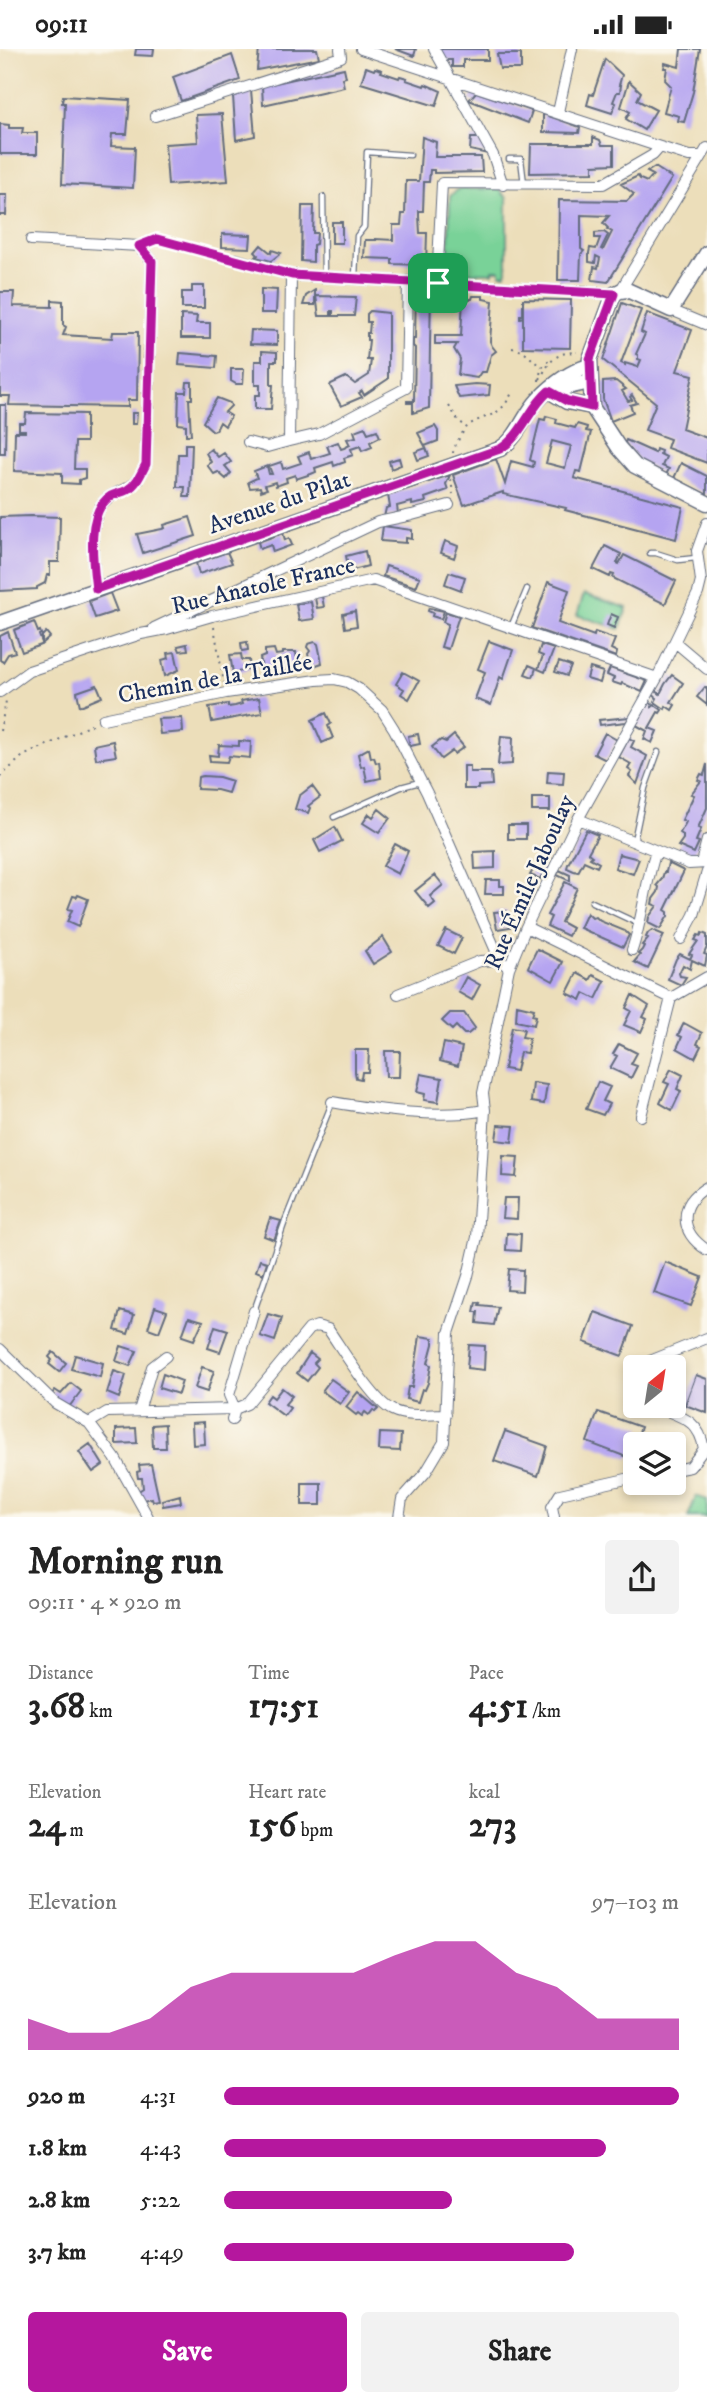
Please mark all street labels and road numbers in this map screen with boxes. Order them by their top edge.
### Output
street label: Avenue du Pilat [204,465,355,541]
street label: Rue Anatole France [168,550,358,622]
street label: Chemin de la Taillée [116,647,315,711]
street label: Rue Émile Jaboulay [478,790,582,975]

